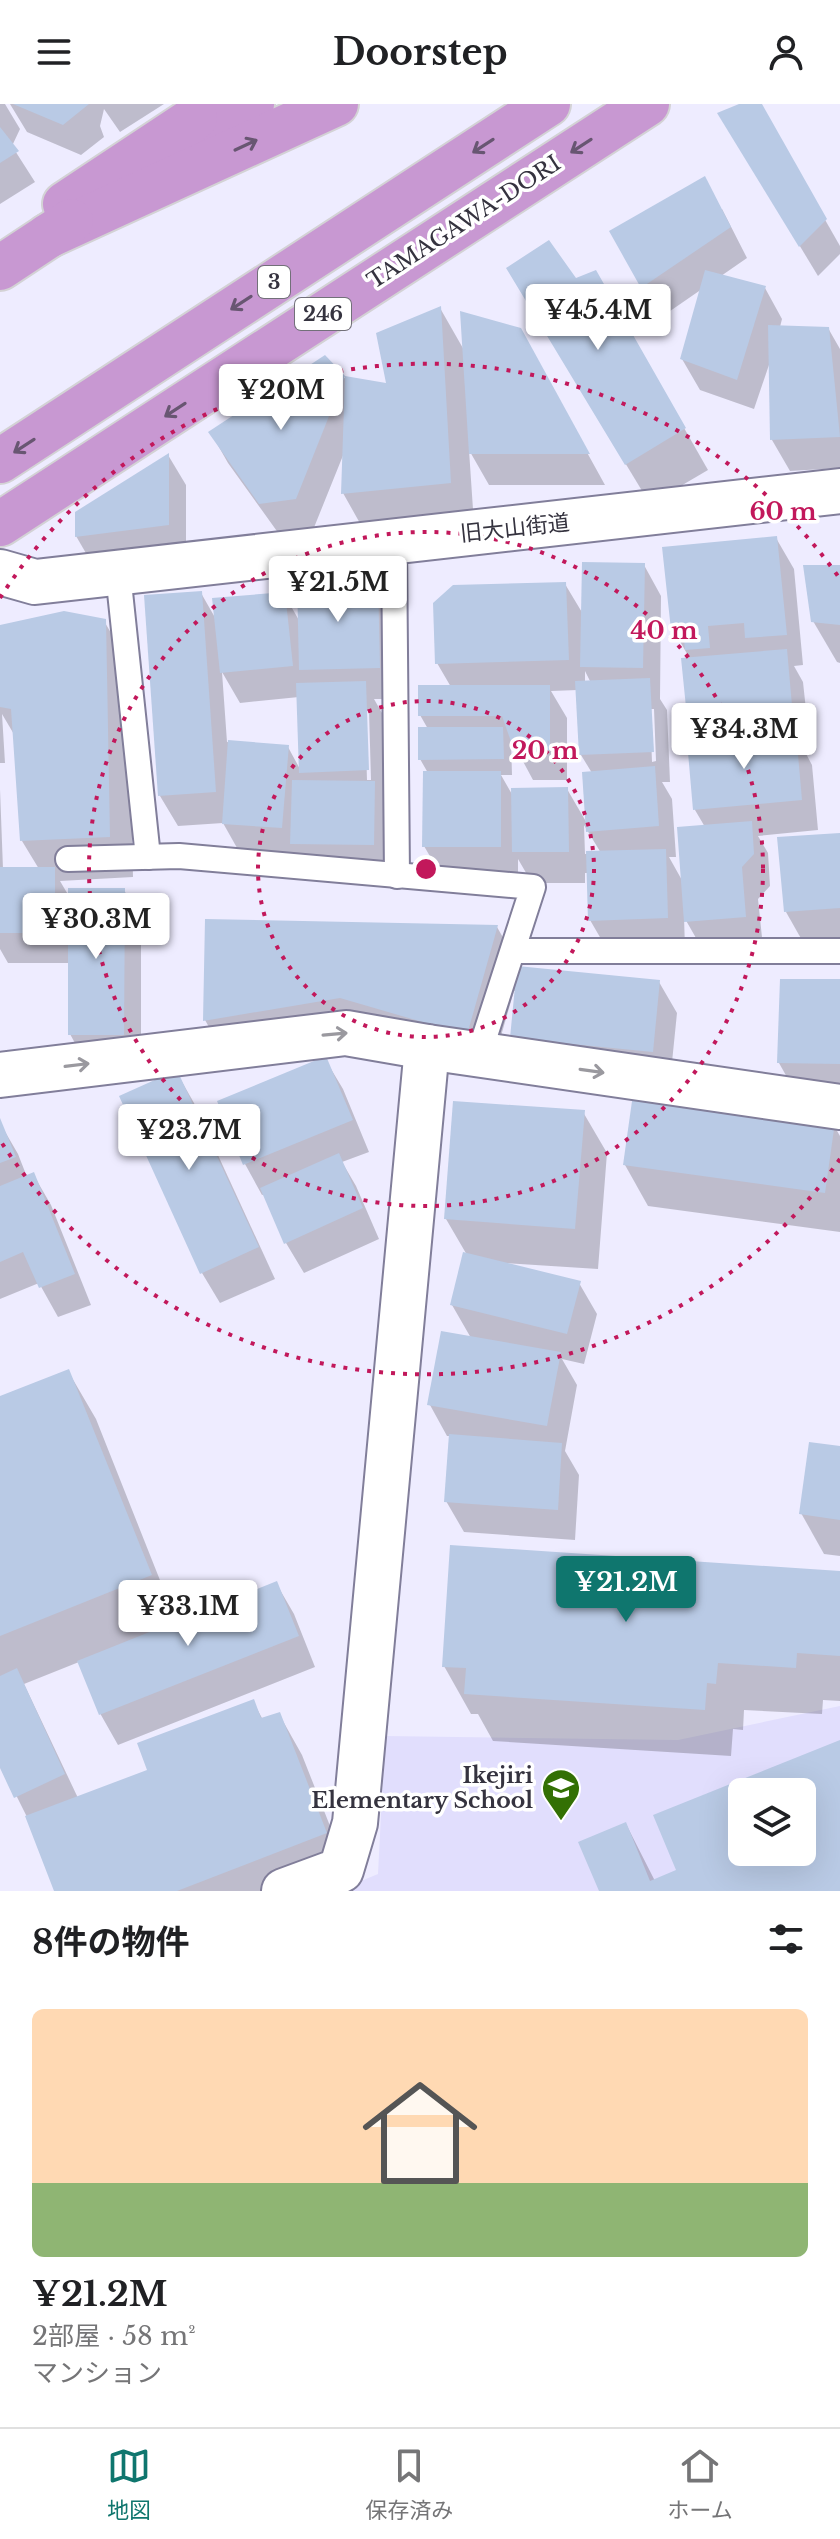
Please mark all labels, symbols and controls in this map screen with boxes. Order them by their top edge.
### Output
icon: menu [32,30,76,74]
text: Doorstep [332,30,508,75]
icon: person [764,30,808,74]
one-way arrow [234,137,258,152]
one-way arrow [571,138,593,155]
one-way arrow [472,139,495,155]
street label: TAMAGAWA-DORI [362,149,566,295]
road number: 3 [258,266,290,298]
pin: ¥45.4M [533,284,663,352]
text: ¥45.4M [544,294,652,326]
one-way arrow [230,295,253,311]
road number: 246 [295,298,351,330]
pin: ¥20M [234,364,328,432]
text: ¥20M [237,374,325,406]
one-way arrow [165,401,187,418]
one-way arrow [13,437,35,454]
text: 60 m [749,497,817,526]
street label: 旧大山街道 [459,509,571,547]
pin: ¥21.5M [273,556,403,624]
text: ¥21.5M [287,566,389,598]
text: 40 m [631,616,698,645]
pin: ¥34.3M [679,703,809,771]
text: ¥34.3M [689,713,799,745]
text: 20 m [512,736,579,765]
centre of rings [412,855,440,883]
pin: ¥30.3M [31,893,161,961]
text: ¥30.3M [41,903,151,935]
one-way arrow [322,1027,348,1042]
one-way arrow [64,1057,89,1072]
one-way arrow [579,1064,605,1079]
pin: ¥23.7M [124,1104,254,1172]
text: ¥23.7M [136,1114,242,1146]
pin: ¥21.2M [561,1556,691,1624]
text: ¥21.2M [574,1566,678,1598]
pin: ¥33.1M [123,1580,253,1648]
text: ¥33.1M [136,1590,240,1622]
place label: Ikejiri Elementary School [311,1762,533,1814]
school or university icon: Ikejiri Elementary School [540,1767,582,1822]
map controls [728,1778,816,1866]
button: layers [728,1778,816,1866]
icon: filters [764,1917,808,1961]
text: 8件の物件 [32,1921,190,1963]
icon: home [348,2061,492,2205]
text: ¥21.2M [32,2273,168,2315]
text: 2部屋 · 58 m² [32,2320,196,2352]
text: マンション [32,2357,162,2389]
tab: 地図 [107,2444,151,2524]
tab: 保存済み [365,2444,453,2524]
tab: ホーム [668,2444,733,2524]

